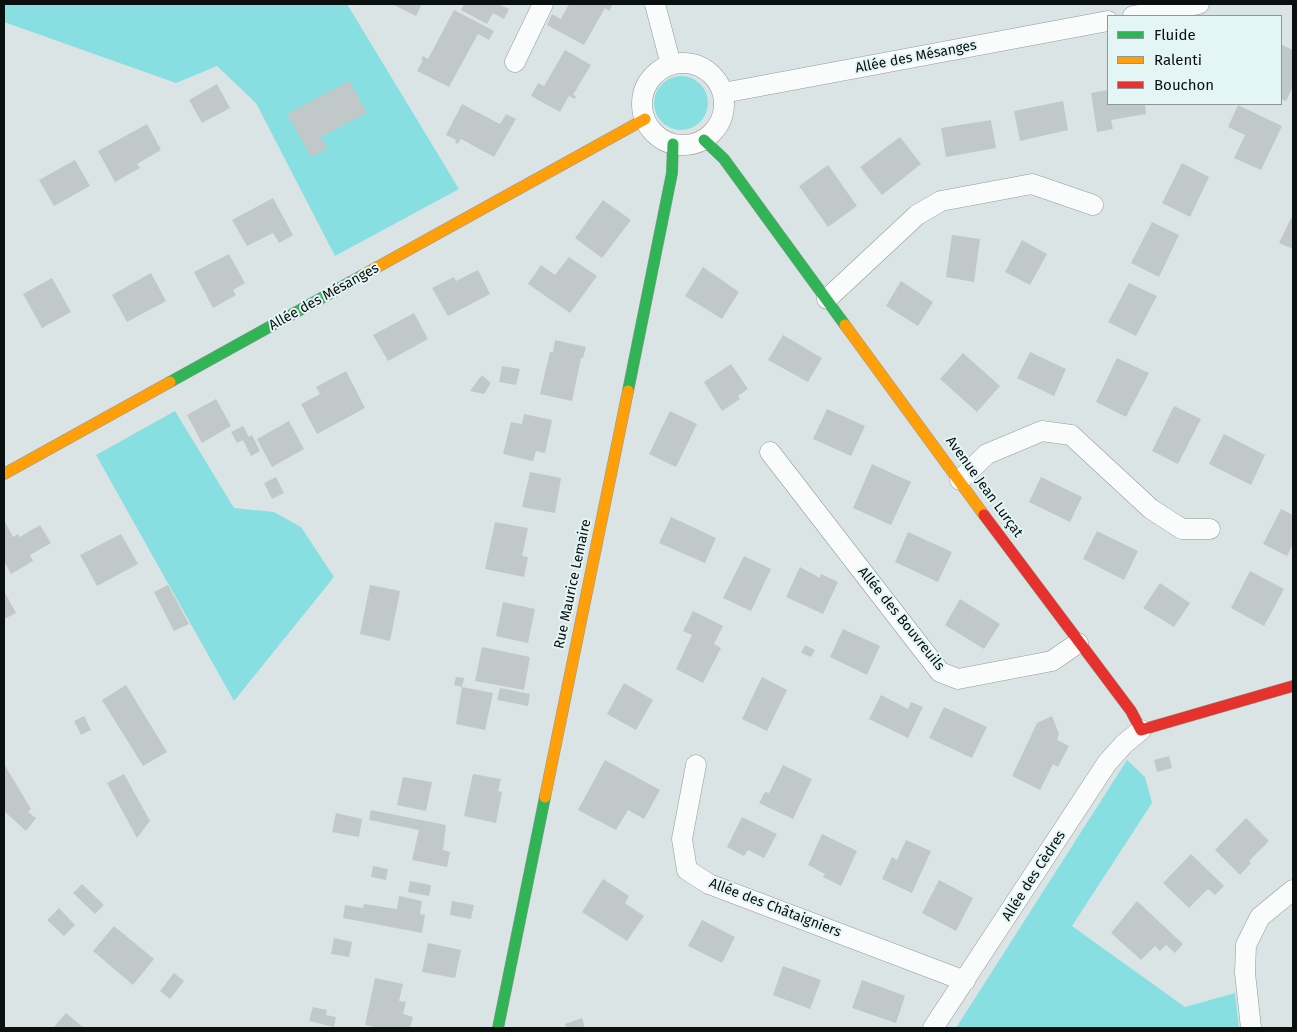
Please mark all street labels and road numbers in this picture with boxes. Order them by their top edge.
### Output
street label: Allée des Mésanges [854,37,978,77]
street label: Allée des Mésanges [266,260,382,334]
street label: Avenue Jean Lurçat [942,433,1026,541]
street label: Rue Maurice Lemaire [551,518,595,650]
street label: Allée des Bouvreuils [854,564,948,674]
street label: Allée des Cèdres [999,828,1069,924]
street label: Allée des Châtaigniers [707,875,843,941]

